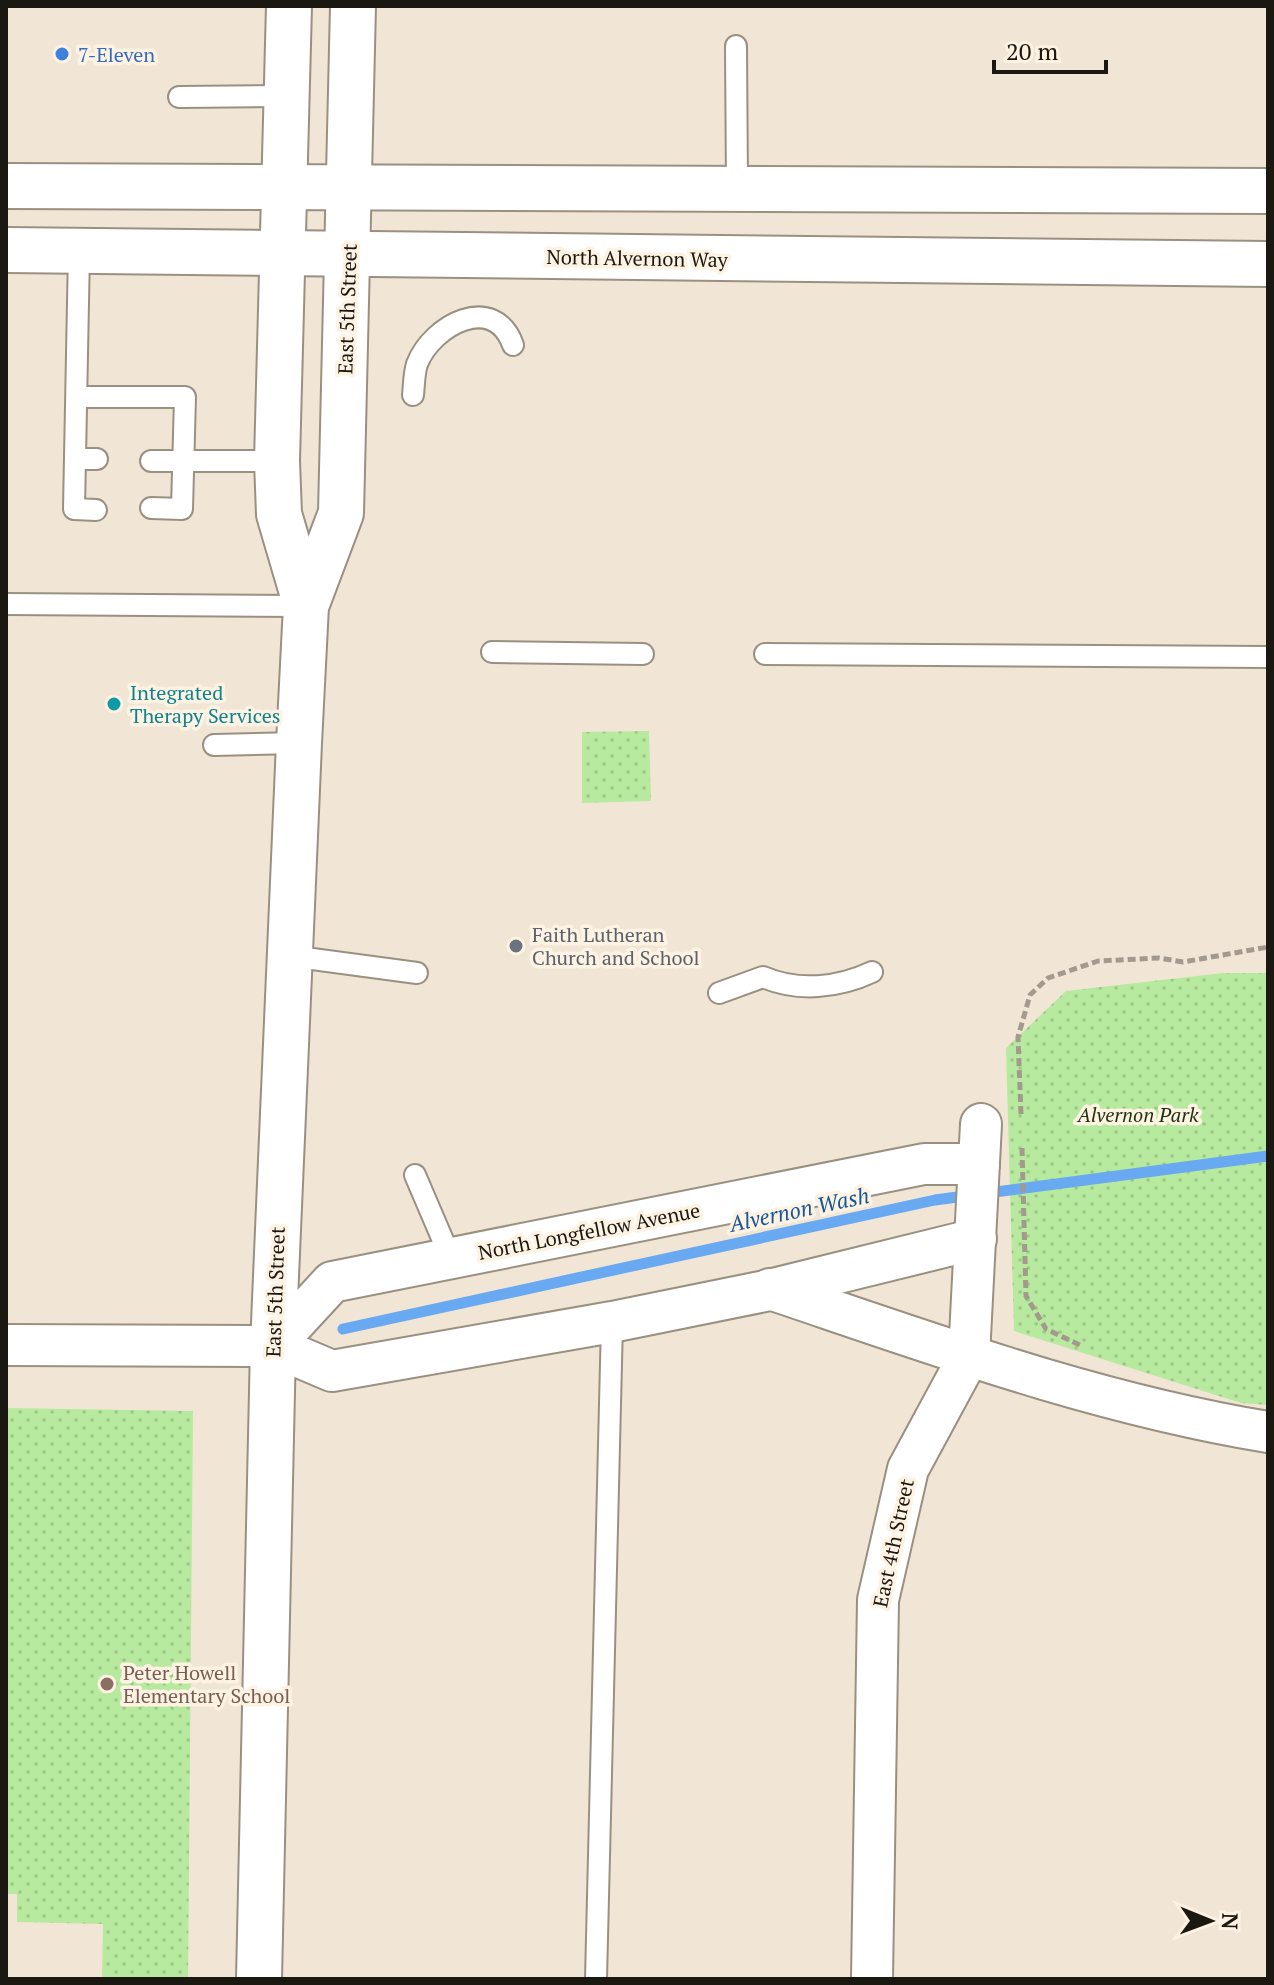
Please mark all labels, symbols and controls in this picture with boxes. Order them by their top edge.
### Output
scale bar [994,24,1106,74]
text: 20 m [1006,35,1058,67]
place label: 7-Eleven [78,41,155,68]
marker: 7-Eleven [53,45,71,63]
street label: East 5th Street [331,243,363,375]
street label: North Alvernon Way [546,243,729,273]
place label: Integrated Therapy Services [130,679,281,729]
marker: Integrated Therapy Services [105,695,123,713]
place label: Faith Lutheran Church and School [532,921,700,971]
marker: Faith Lutheran Church and School [507,937,525,955]
park label: Alvernon Park [1076,1101,1199,1128]
water label: Alvernon Wash [724,1180,872,1238]
street label: North Longfellow Avenue [476,1196,702,1266]
street label: East 5th Street [259,1226,291,1358]
street label: East 4th Street [866,1476,920,1610]
place label: Peter Howell Elementary School [123,1659,290,1709]
marker: Peter Howell Elementary School [98,1675,116,1693]
north arrow [1170,1881,1250,1961]
text: N [1216,1913,1245,1930]

